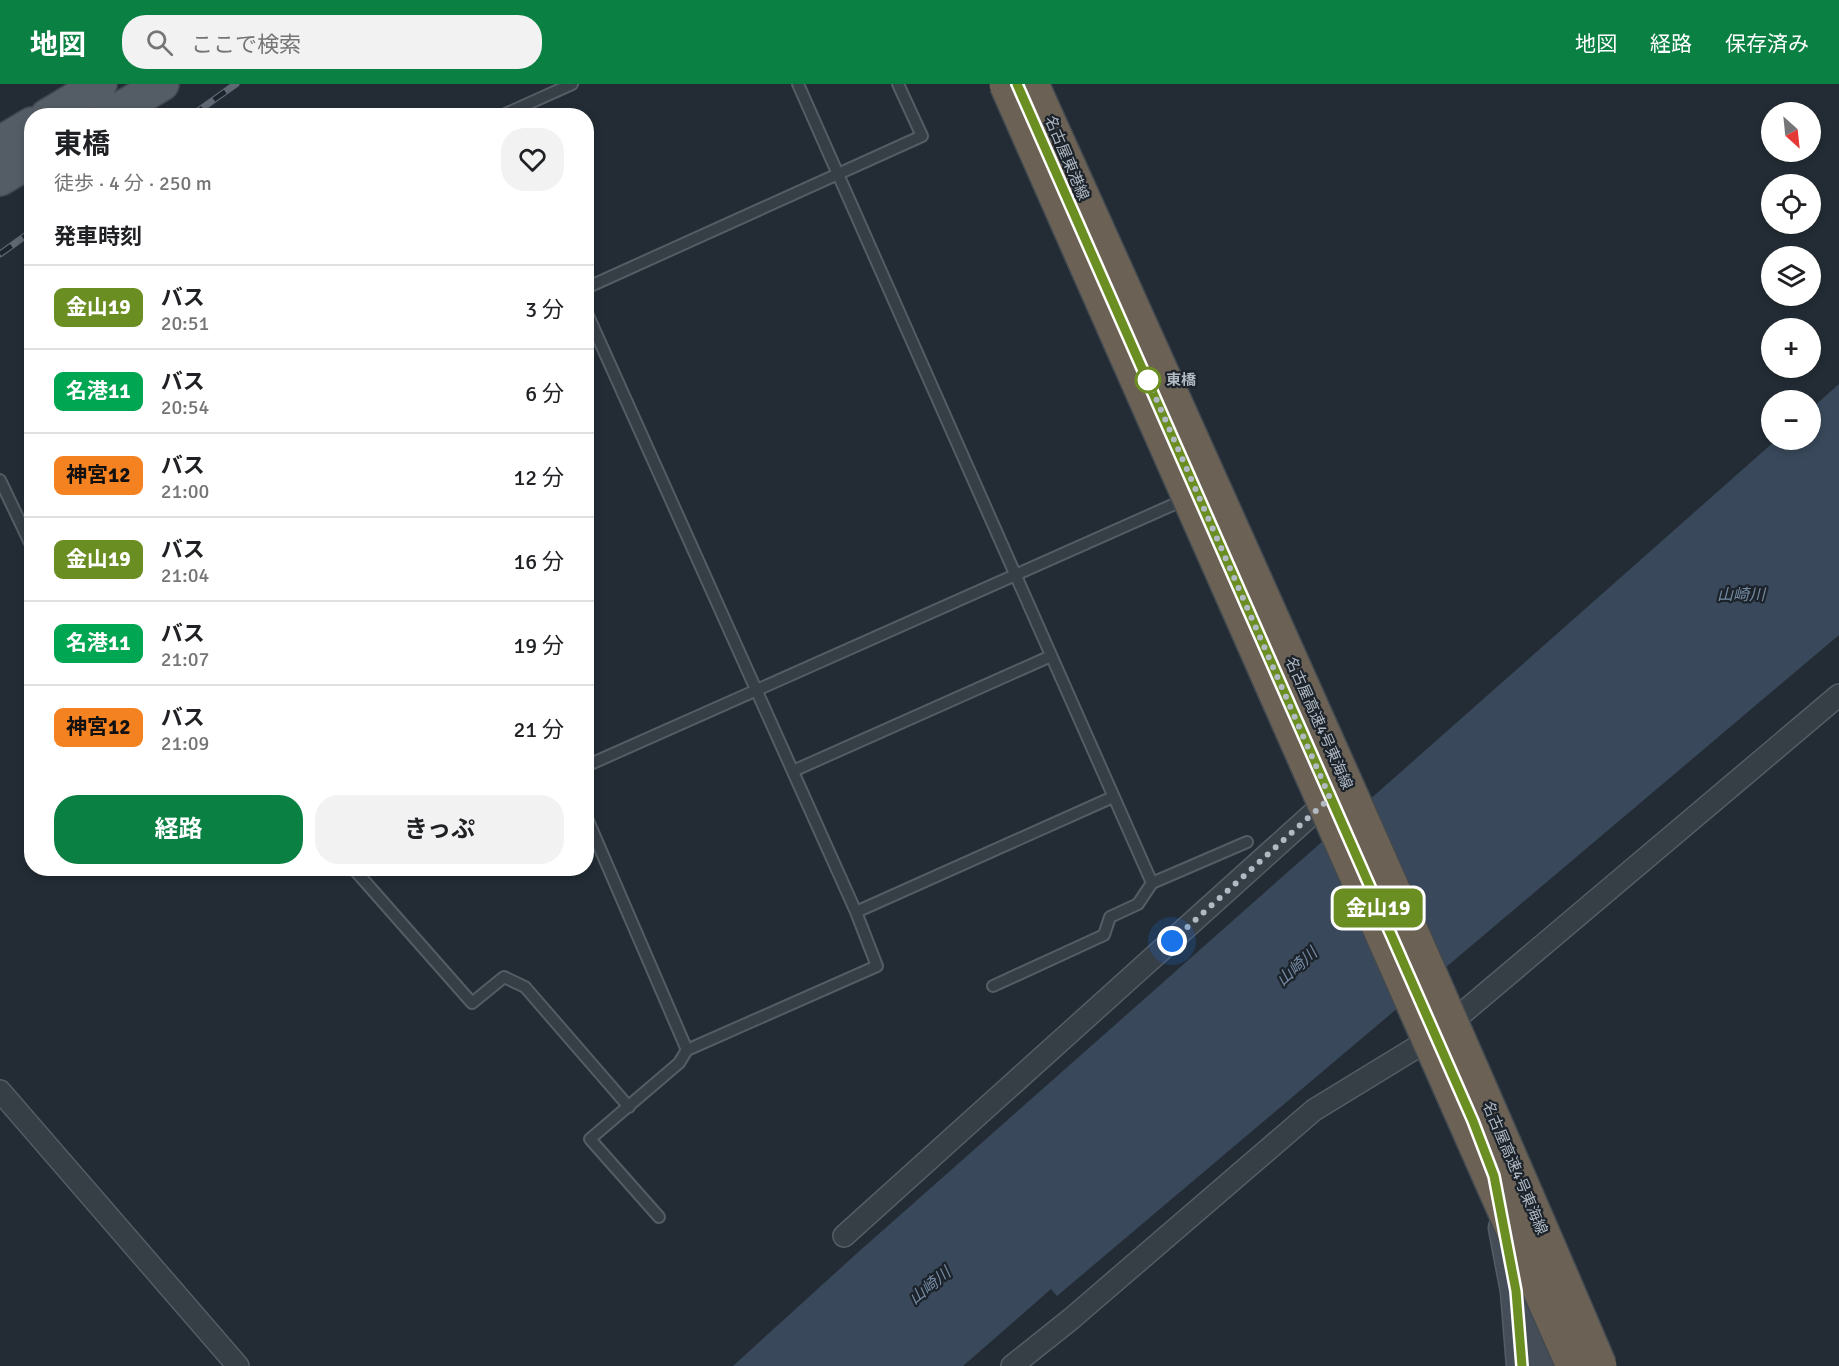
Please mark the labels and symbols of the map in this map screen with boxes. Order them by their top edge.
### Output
north arrow [1761,102,1821,162]
street label: 名古屋東港線 [1041,113,1093,203]
marker: 東橋 [1135,367,1161,393]
place label: 東橋 [1166,371,1197,389]
water label: 山崎川 [1717,585,1767,605]
street label: 名古屋高速4号東海線 [1282,654,1356,792]
line badge: 金山19 [1336,888,1420,928]
your location [1157,926,1187,956]
water label: 山崎川 [1272,942,1323,990]
street label: 名古屋高速4号東海線 [1479,1099,1551,1237]
water label: 山崎川 [905,1262,956,1309]

